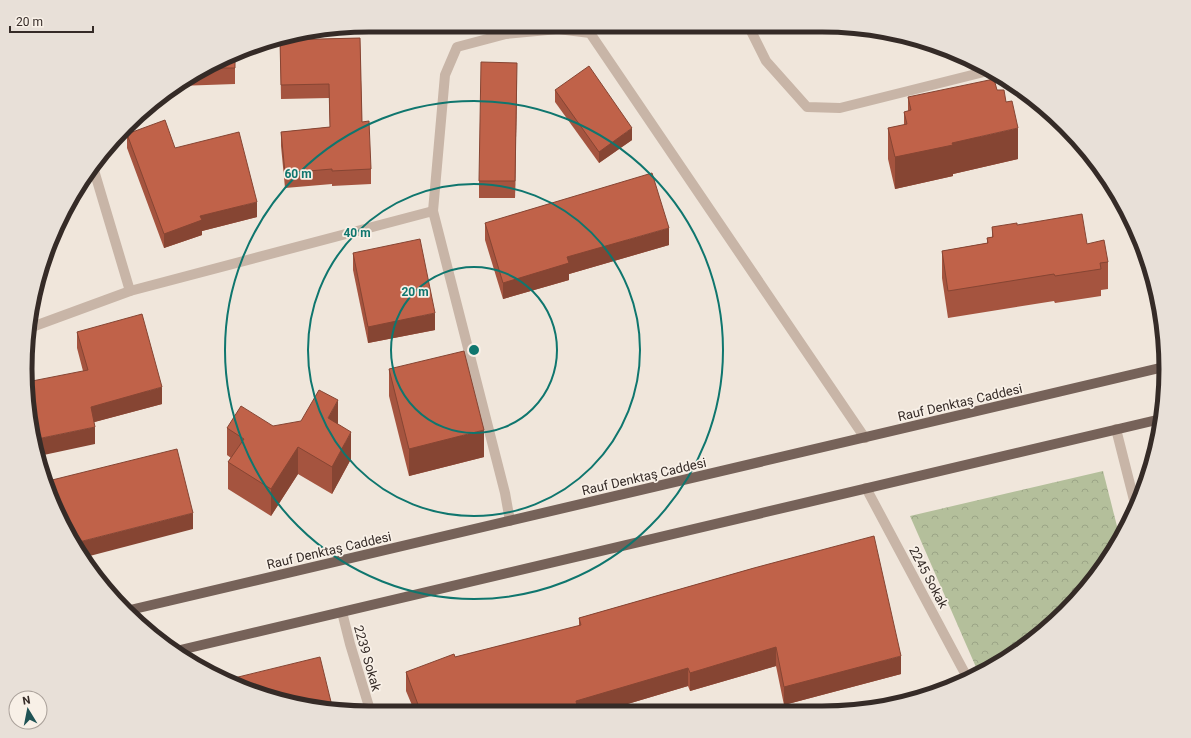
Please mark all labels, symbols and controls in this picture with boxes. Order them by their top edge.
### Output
scale bar [10,8,93,34]
text: 20 m [16,15,43,29]
text: 60 m [284,167,312,181]
text: 40 m [343,226,371,240]
text: 20 m [401,285,429,299]
centre of rings [467,343,481,357]
street label: Rauf Denktaş Caddesi [896,381,1024,424]
street label: Rauf Denktaş Caddesi [580,455,708,498]
street label: Rauf Denktaş Caddesi [265,529,393,572]
street label: 2245 Sokak [906,544,951,611]
street label: 2239 Sokak [351,623,384,693]
north arrow [8,690,48,730]
text: N [21,694,32,708]

